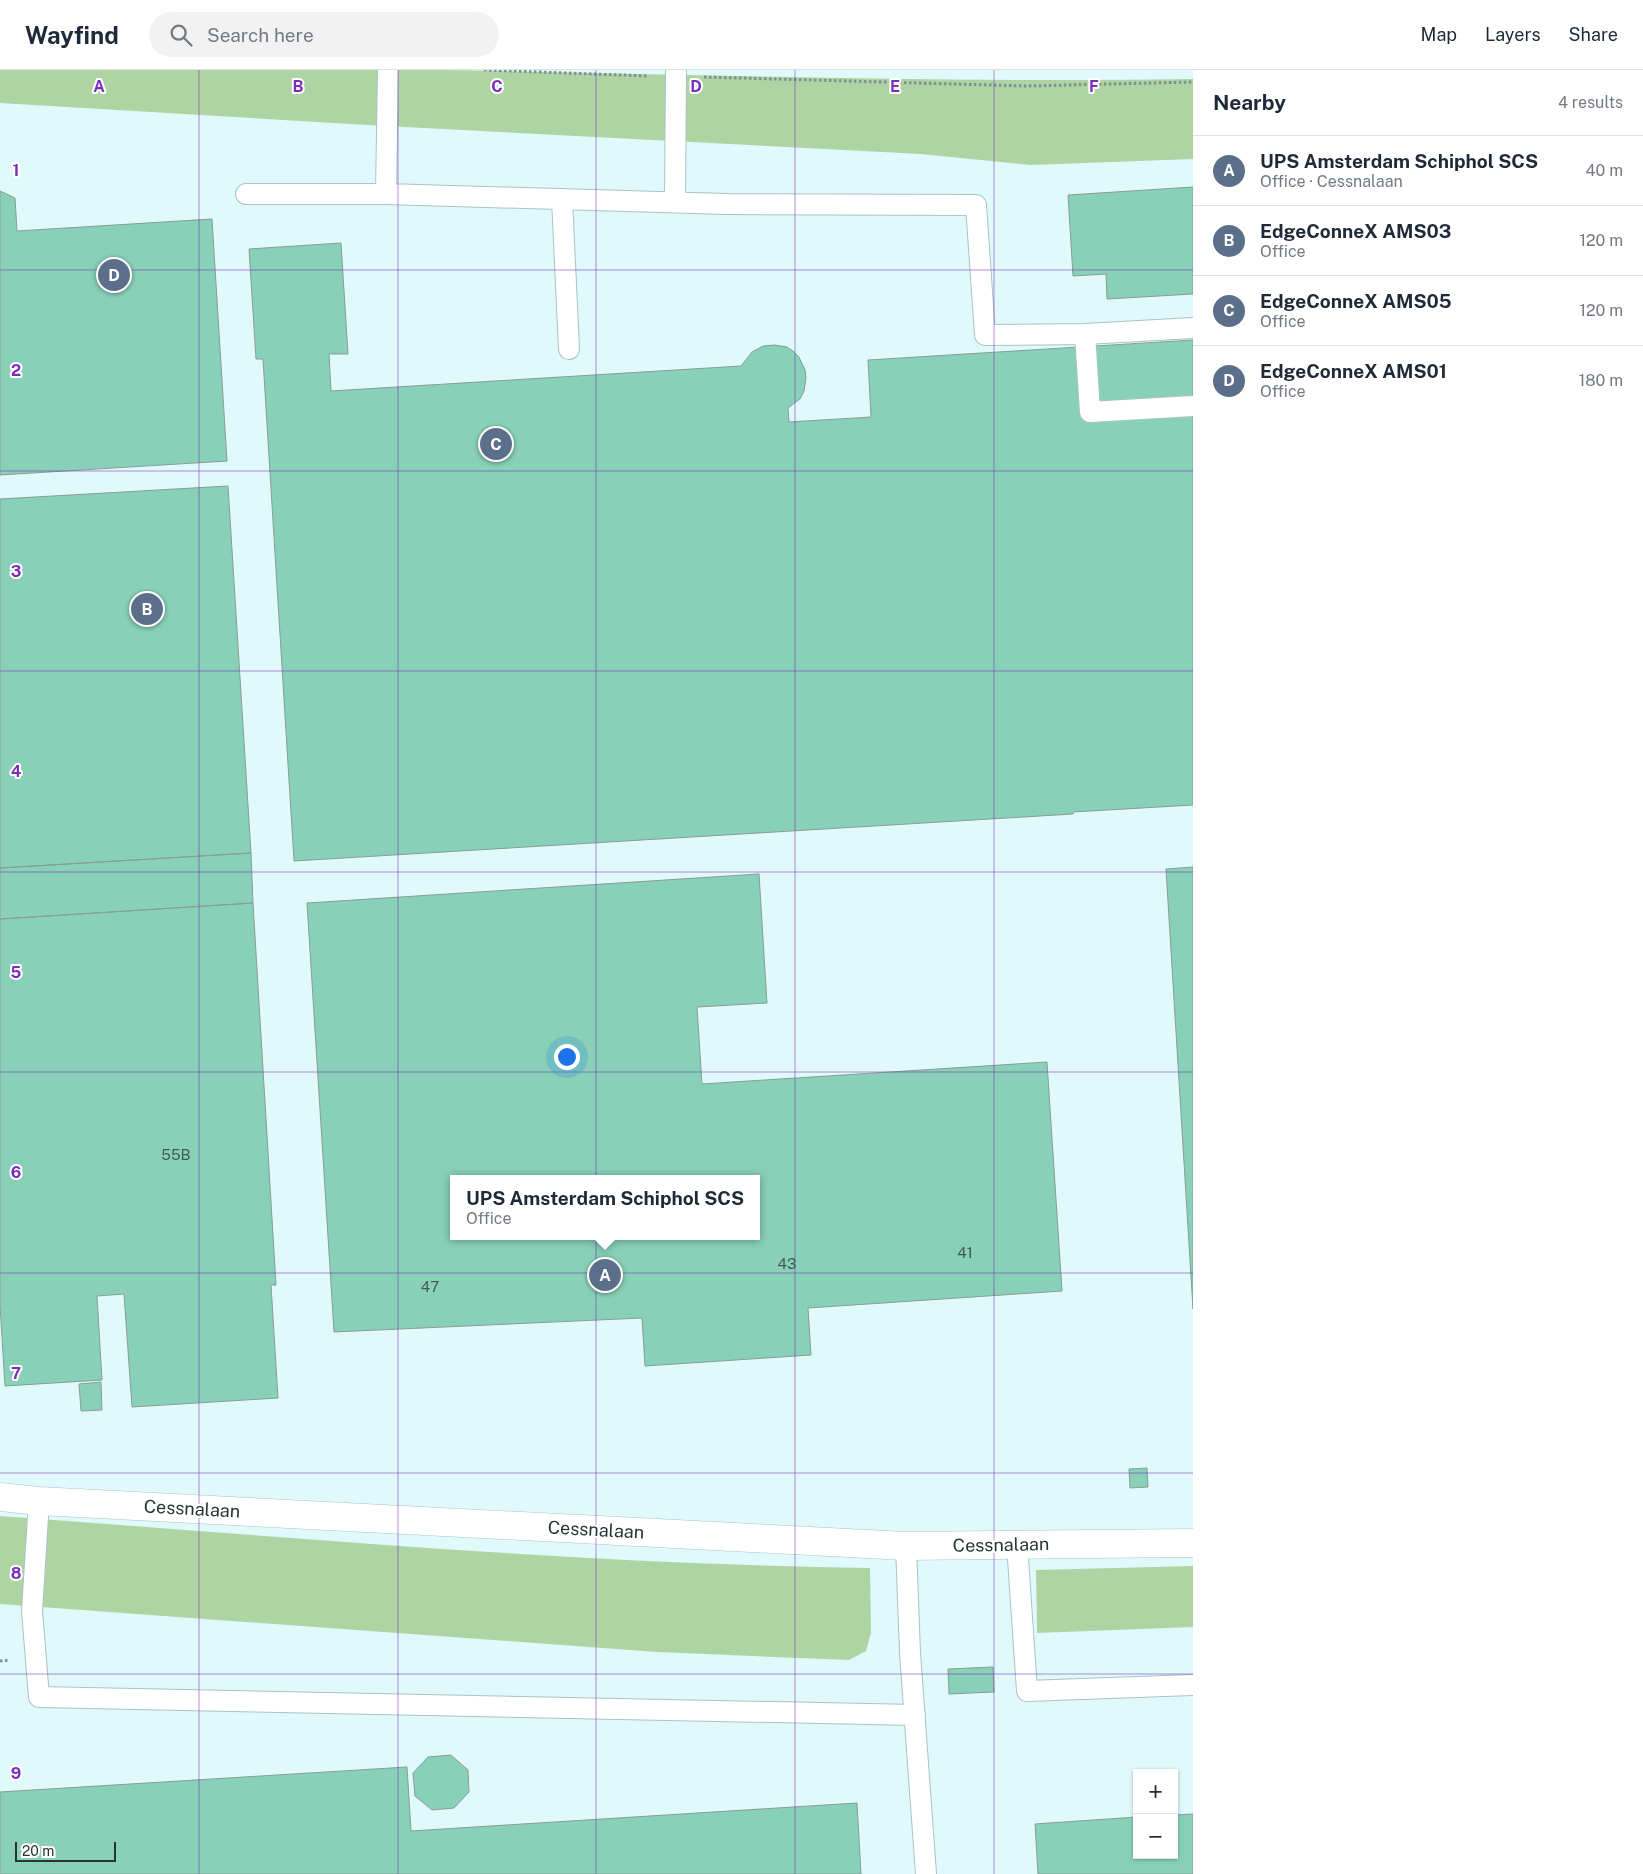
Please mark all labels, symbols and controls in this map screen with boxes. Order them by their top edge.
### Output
search box [149,12,499,57]
text: Wayfind [25,21,119,49]
icon: search [167,21,195,49]
text: Search here [207,24,314,46]
text: Map [1421,24,1457,45]
text: Layers [1485,24,1541,45]
text: Share [1569,24,1618,45]
text: A [93,77,105,96]
text: B [293,77,304,96]
text: C [491,77,503,96]
text: D [690,77,702,96]
text: E [890,77,900,96]
text: F [1089,77,1099,96]
text: Nearby [1213,90,1286,115]
text: 4 results [1558,93,1623,112]
text: UPS Amsterdam Schiphol SCS [1260,150,1538,172]
text: 1 [13,161,19,180]
text: A [1223,161,1235,180]
text: 40 m [1585,161,1623,180]
text: Office · Cessnalaan [1260,172,1403,191]
text: EdgeConneX AMS03 [1260,220,1451,242]
text: B [1224,231,1234,250]
text: 120 m [1579,231,1623,250]
text: Office [1260,242,1306,261]
pin: D [98,256,130,294]
text: EdgeConneX AMS05 [1260,290,1452,312]
text: C [1223,301,1235,320]
text: 120 m [1579,301,1623,320]
text: Office [1260,312,1306,331]
text: EdgeConneX AMS01 [1260,360,1447,382]
text: 2 [11,361,21,380]
text: D [1223,371,1235,390]
text: 180 m [1579,371,1623,390]
text: Office [1260,382,1306,401]
pin: C [480,425,512,463]
text: 3 [11,562,21,581]
pin: B [131,590,163,628]
text: 4 [11,762,22,781]
text: 5 [11,963,22,982]
your location [554,1044,580,1070]
house number: 55B [161,1146,191,1163]
text: 6 [11,1163,21,1182]
popup [450,1175,760,1240]
text: UPS Amsterdam Schiphol SCS [466,1187,744,1209]
text: Office [466,1209,512,1228]
house number: 41 [957,1244,973,1261]
house number: 43 [778,1255,796,1272]
pin: A [589,1256,621,1294]
house number: 47 [421,1278,439,1295]
text: 7 [11,1364,21,1383]
street label: Cessnalaan [143,1495,241,1522]
street label: Cessnalaan [547,1516,645,1543]
street label: Cessnalaan [953,1533,1049,1556]
text: 8 [11,1564,22,1583]
text: 9 [11,1764,21,1783]
map controls [1133,1769,1178,1859]
button: + [1133,1769,1178,1814]
button: − [1133,1814,1178,1859]
scale bar [15,1839,116,1862]
text: 20 m [22,1843,54,1859]

